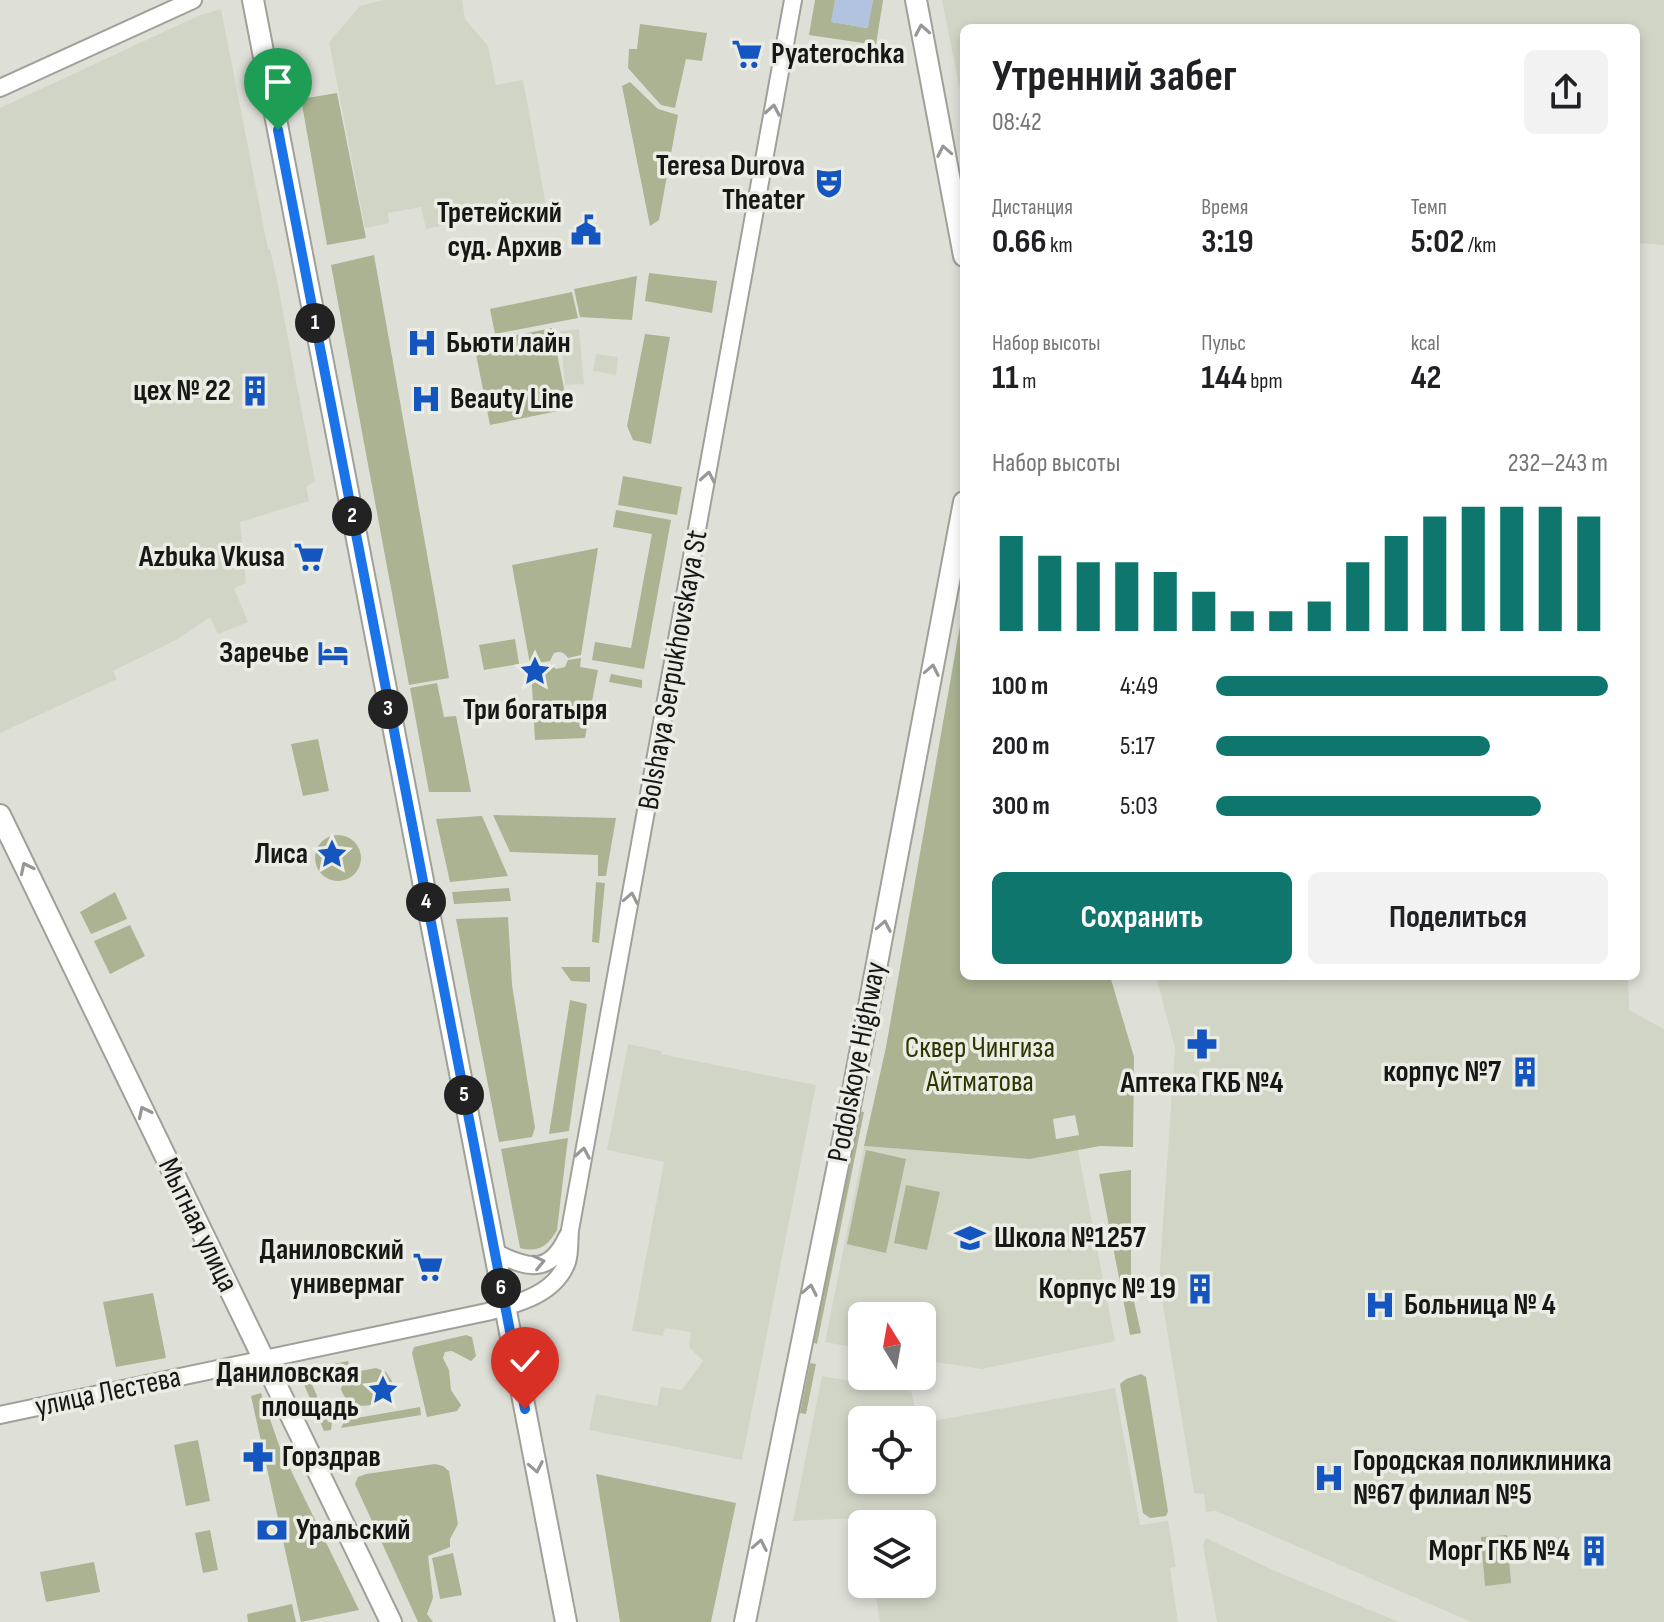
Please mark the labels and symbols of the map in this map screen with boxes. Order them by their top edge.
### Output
one-way arrow [914,23,931,36]
place label: Pyaterochka [771,36,905,72]
supermarket icon: Pyaterochka [730,37,764,71]
pin [244,48,312,130]
one-way arrow [764,104,781,117]
one-way arrow [937,145,954,158]
place label: Teresa Durova Theater [656,148,805,218]
theatre icon: Teresa Durova Theater [812,166,846,200]
place label: Третейский суд. Архив [437,195,562,265]
public building icon: Третейский суд. Архив [569,213,603,247]
pin: 1 [295,303,335,343]
place label: Бьюти лайн [446,325,571,361]
hospital icon: Бьюти лайн [405,326,439,360]
place label: цех № 22 [133,373,231,409]
building icon: цех № 22 [238,374,272,408]
place label: Beauty Line [450,381,574,417]
hospital icon: Beauty Line [409,382,443,416]
one-way arrow [699,470,716,483]
pin: 2 [332,496,372,536]
street label: Bolshaya Serpukhovskaya St [631,527,715,813]
place label: Azbuka Vkusa [138,539,285,575]
supermarket icon: Azbuka Vkusa [292,540,326,574]
place label: Заречье [219,635,309,671]
hotel icon: Заречье [316,636,350,670]
place icon: Три богатыря [518,654,552,688]
one-way arrow [923,664,940,677]
pin: 3 [368,689,408,729]
place label: Три богатыря [463,692,607,728]
place label: Лиса [255,836,308,872]
place icon: Лиса [315,837,349,871]
one-way arrow [20,862,36,877]
pin: 4 [406,882,446,922]
one-way arrow [621,891,638,904]
one-way arrow [874,919,891,933]
street label: Podolskoye Highway [820,959,894,1165]
pharmacy icon: Аптека ГКБ №4 [1185,1027,1219,1061]
park label: Сквер Чингиза Айтматова [905,1030,1055,1100]
place label: корпус №7 [1383,1054,1502,1090]
building icon: корпус №7 [1508,1055,1542,1089]
place label: Аптека ГКБ №4 [1119,1065,1284,1101]
pin: 5 [444,1075,484,1115]
one-way arrow [138,1106,154,1121]
one-way arrow [574,1146,591,1160]
street label: Мытная улица [150,1152,246,1298]
place label: Школа №1257 [994,1220,1147,1256]
school or university icon: Школа №1257 [953,1221,987,1255]
place label: Даниловский универмаг [260,1232,404,1302]
supermarket icon: Даниловский универмаг [411,1250,445,1284]
one-way arrow [532,1254,545,1271]
pin: 6 [481,1268,521,1308]
place label: Корпус № 19 [1039,1271,1176,1307]
building icon: Корпус № 19 [1183,1272,1217,1306]
one-way arrow [801,1284,818,1297]
place label: Больница № 4 [1404,1287,1556,1323]
hospital icon: Больница № 4 [1363,1288,1397,1322]
north arrow [848,1302,936,1390]
pin [491,1327,559,1409]
place label: Даниловская площадь [216,1355,359,1425]
street label: улица Лестева [32,1359,184,1425]
place icon: Даниловская площадь [366,1373,400,1407]
place label: Горздрав [282,1439,381,1475]
pharmacy icon: Горздрав [241,1440,275,1474]
place label: Городская поликлиника №67 филиал №5 [1353,1443,1611,1513]
one-way arrow [526,1460,543,1473]
hospital icon: Городская поликлиника №67 филиал №5 [1312,1461,1346,1495]
place label: Уральский [296,1512,411,1548]
bank icon: Уральский [255,1513,289,1547]
place label: Морг ГКБ №4 [1429,1533,1570,1569]
building icon: Морг ГКБ №4 [1577,1534,1611,1568]
one-way arrow [751,1539,768,1553]

